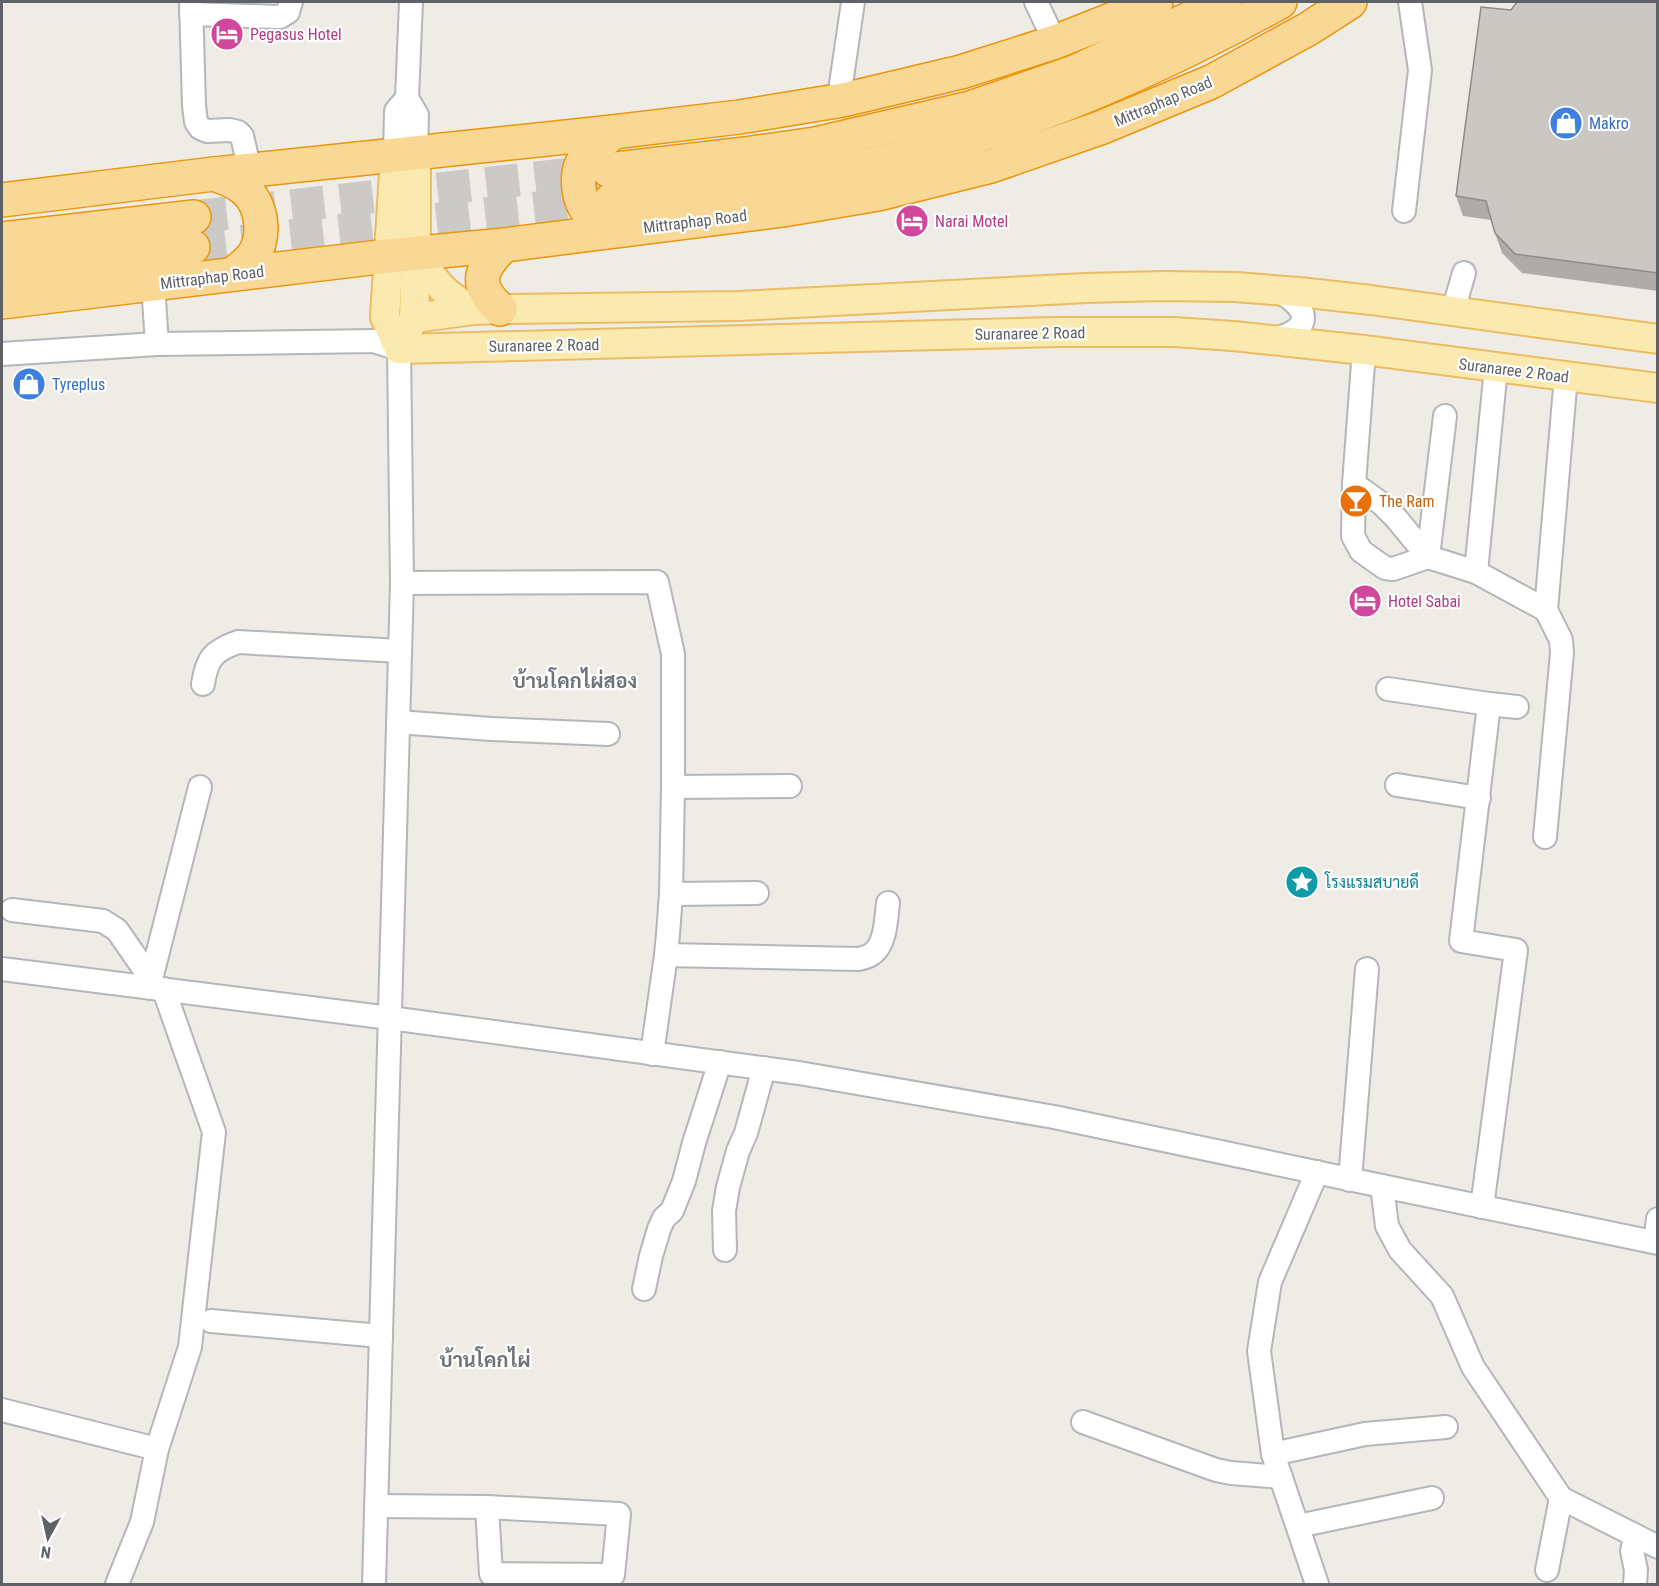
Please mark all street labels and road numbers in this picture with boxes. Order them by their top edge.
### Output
street label: Mittraphap Road [1111,72,1215,131]
street label: Mittraphap Road [642,206,748,237]
street label: Mittraphap Road [159,262,265,293]
street label: Suranaree 2 Road [974,323,1086,344]
street label: Suranaree 2 Road [488,335,600,356]
street label: Suranaree 2 Road [1458,354,1570,387]

